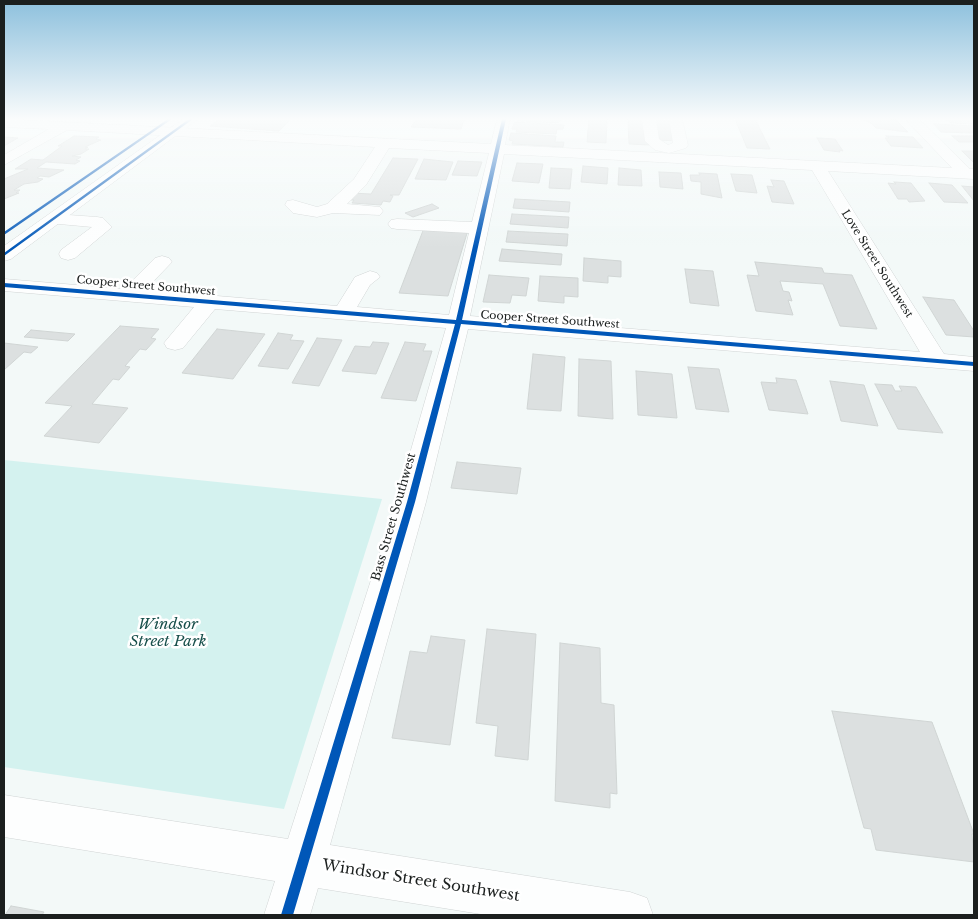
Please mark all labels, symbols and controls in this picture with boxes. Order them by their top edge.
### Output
street label: Love Street Southwest [838,208,916,320]
street label: Cooper Street Southwest [76,273,216,299]
street label: Cooper Street Southwest [480,309,620,331]
street label: Bass Street Southwest [369,451,419,583]
park label: Windsor Street Park [130,616,206,651]
street label: Windsor Street Southwest [321,857,521,905]

